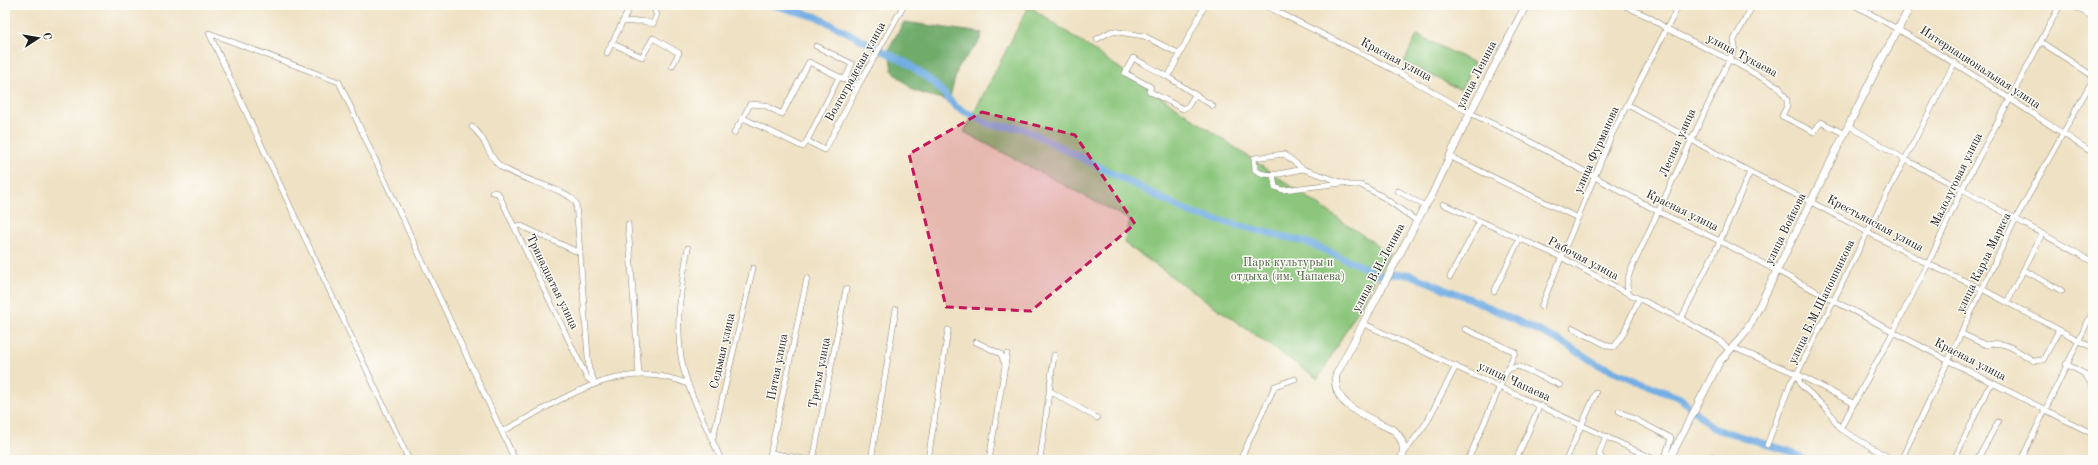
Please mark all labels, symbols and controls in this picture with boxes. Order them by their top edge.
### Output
north arrow [18,18,58,58]
street label: Волгоградская улица [824,20,888,124]
street label: Интернациональная улица [1918,25,2042,111]
text: С [40,32,52,41]
street label: улица Тукаева [1705,32,1779,80]
street label: Красная улица [1358,36,1434,84]
street label: улица Ленина [1455,39,1499,111]
street label: улица Фурманова [1572,105,1622,195]
street label: Лесная улица [1658,107,1698,179]
street label: Малолуговая улица [1929,131,1985,229]
street label: Красная улица [1644,188,1720,234]
street label: улица Войкова [1763,191,1809,267]
street label: Крестьянская улица [1825,194,1925,255]
street label: улица Карла Маркса [1955,211,2013,315]
street label: улица В.И.Ленина [1351,222,1407,314]
street label: Тринадцатая улица [524,233,580,331]
street label: Рабочая улица [1546,235,1620,283]
street label: улица Б.М.Шапошникова [1787,238,1857,366]
park label: Парк культуры и отдыха (им. Чапаева) [1231,257,1345,283]
street label: Седьмая улица [708,312,738,390]
street label: Пятая улица [766,333,790,401]
street label: Третья улица [807,337,833,409]
street label: Красная улица [1932,337,2008,383]
street label: улица Чапаева [1476,360,1552,404]

